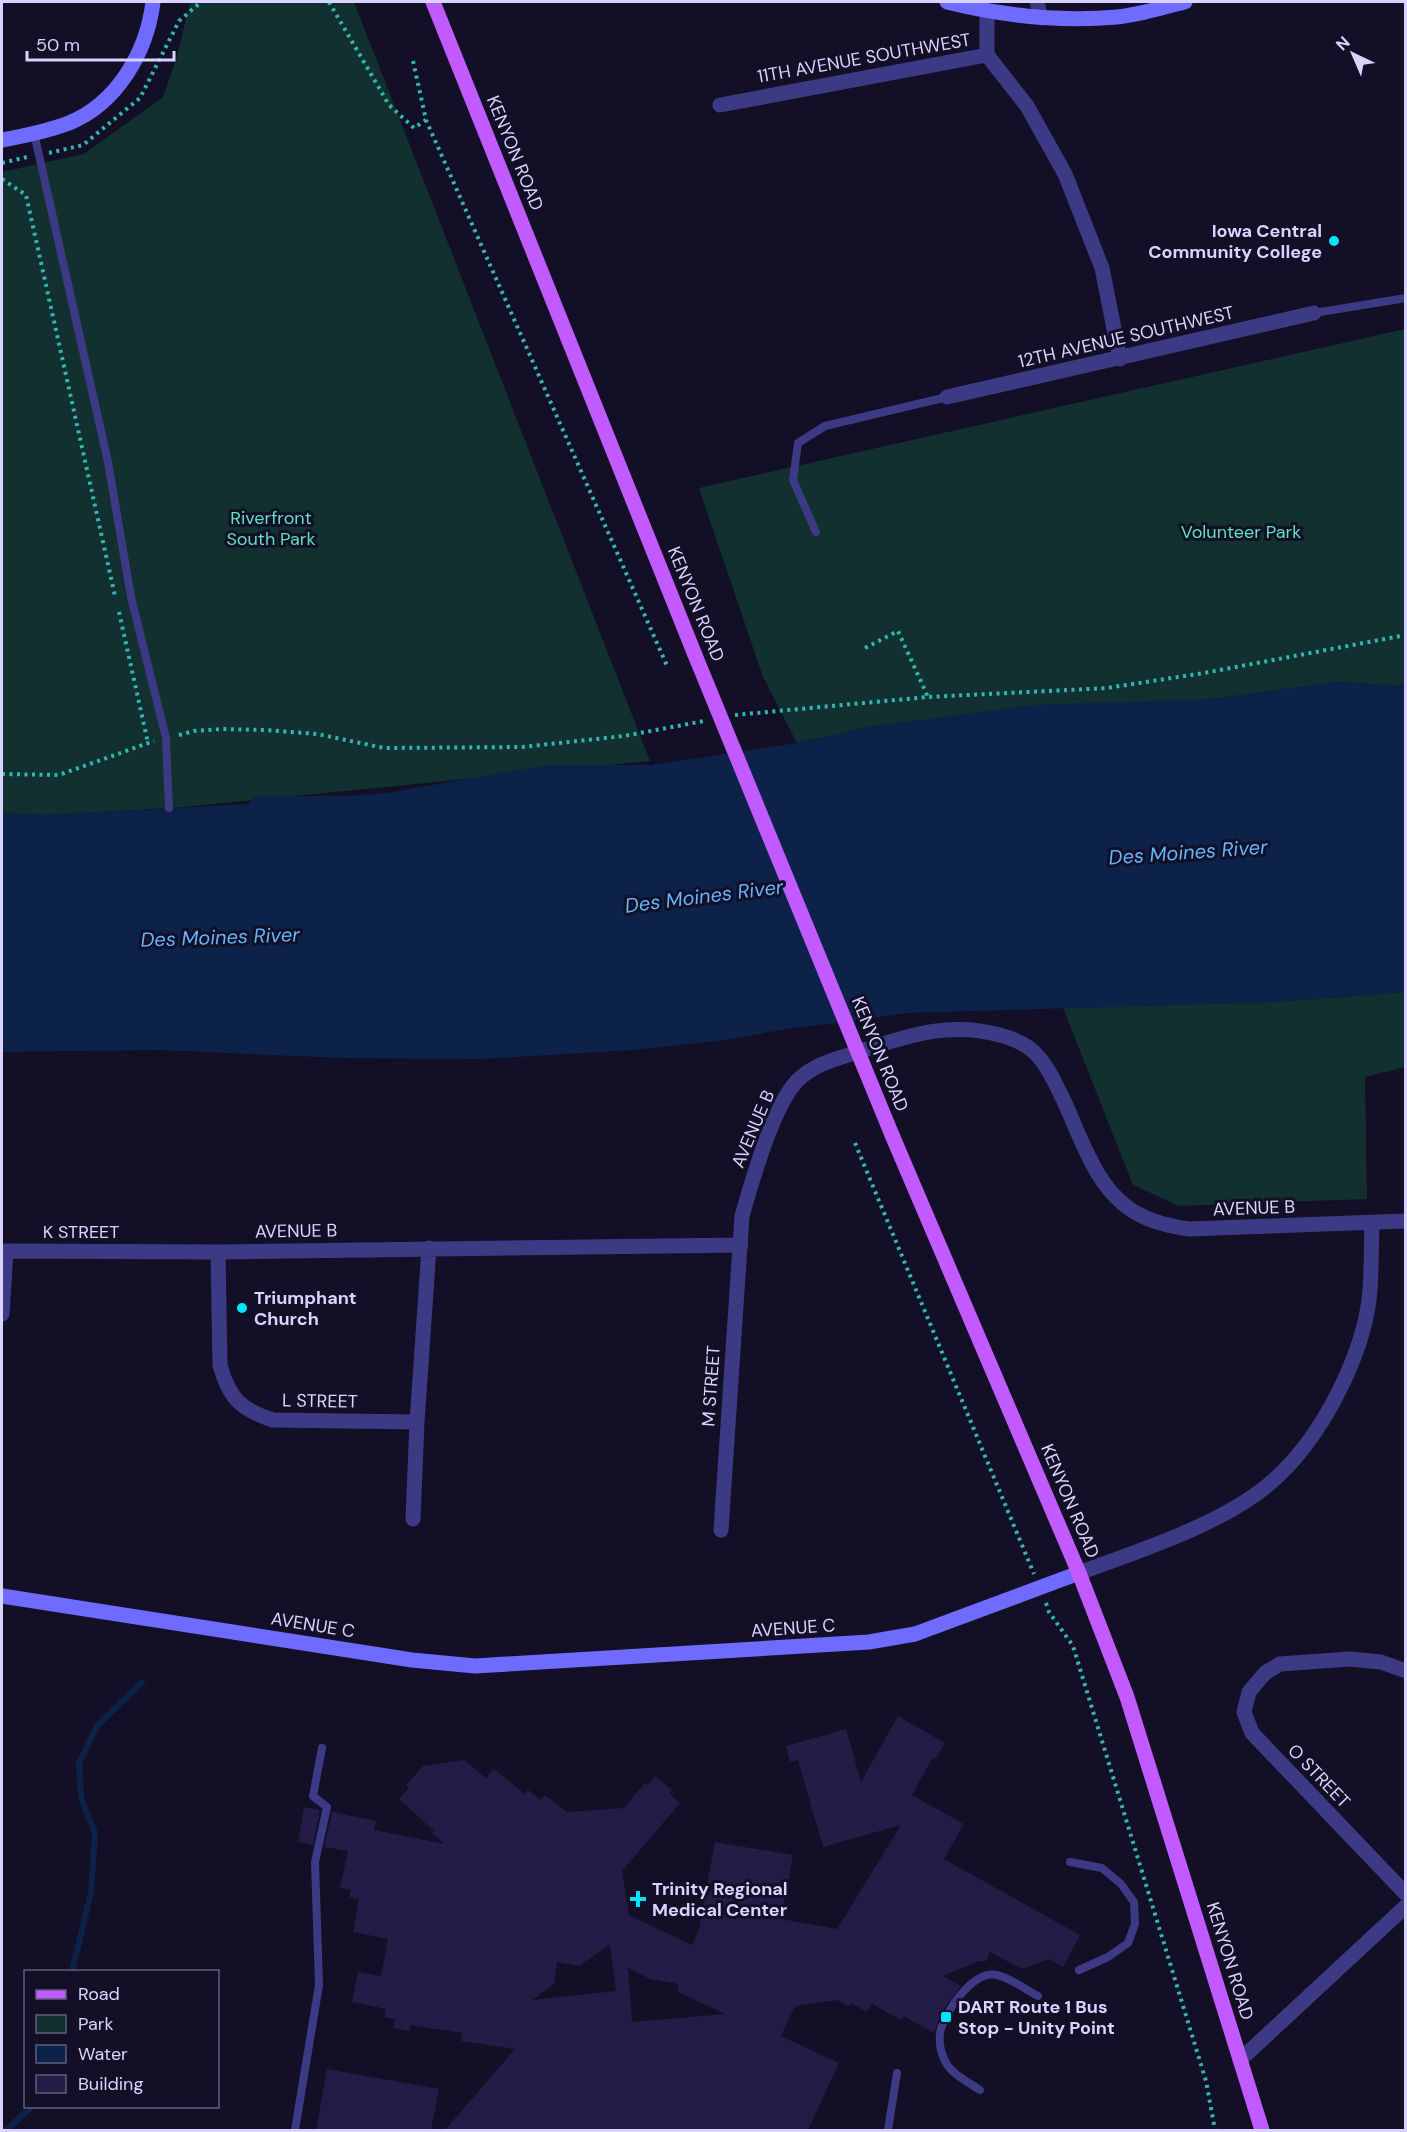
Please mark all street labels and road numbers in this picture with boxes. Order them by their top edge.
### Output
street label: 11TH AVENUE SOUTHWEST [755,27,973,89]
street label: KENYON ROAD [481,92,549,214]
street label: 12TH AVENUE SOUTHWEST [1016,300,1236,374]
street label: KENYON ROAD [662,543,730,665]
street label: KENYON ROAD [846,993,914,1115]
street label: AVENUE B [726,1086,780,1172]
street label: AVENUE B [1212,1195,1296,1221]
street label: AVENUE B [255,1218,338,1244]
street label: K STREET [43,1220,119,1244]
street label: M STREET [696,1345,726,1427]
street label: L STREET [282,1388,358,1414]
street label: KENYON ROAD [1035,1440,1105,1562]
street label: AVENUE C [269,1607,357,1643]
street label: AVENUE C [750,1613,836,1643]
street label: O STREET [1283,1739,1355,1813]
street label: KENYON ROAD [1201,1899,1259,2023]

